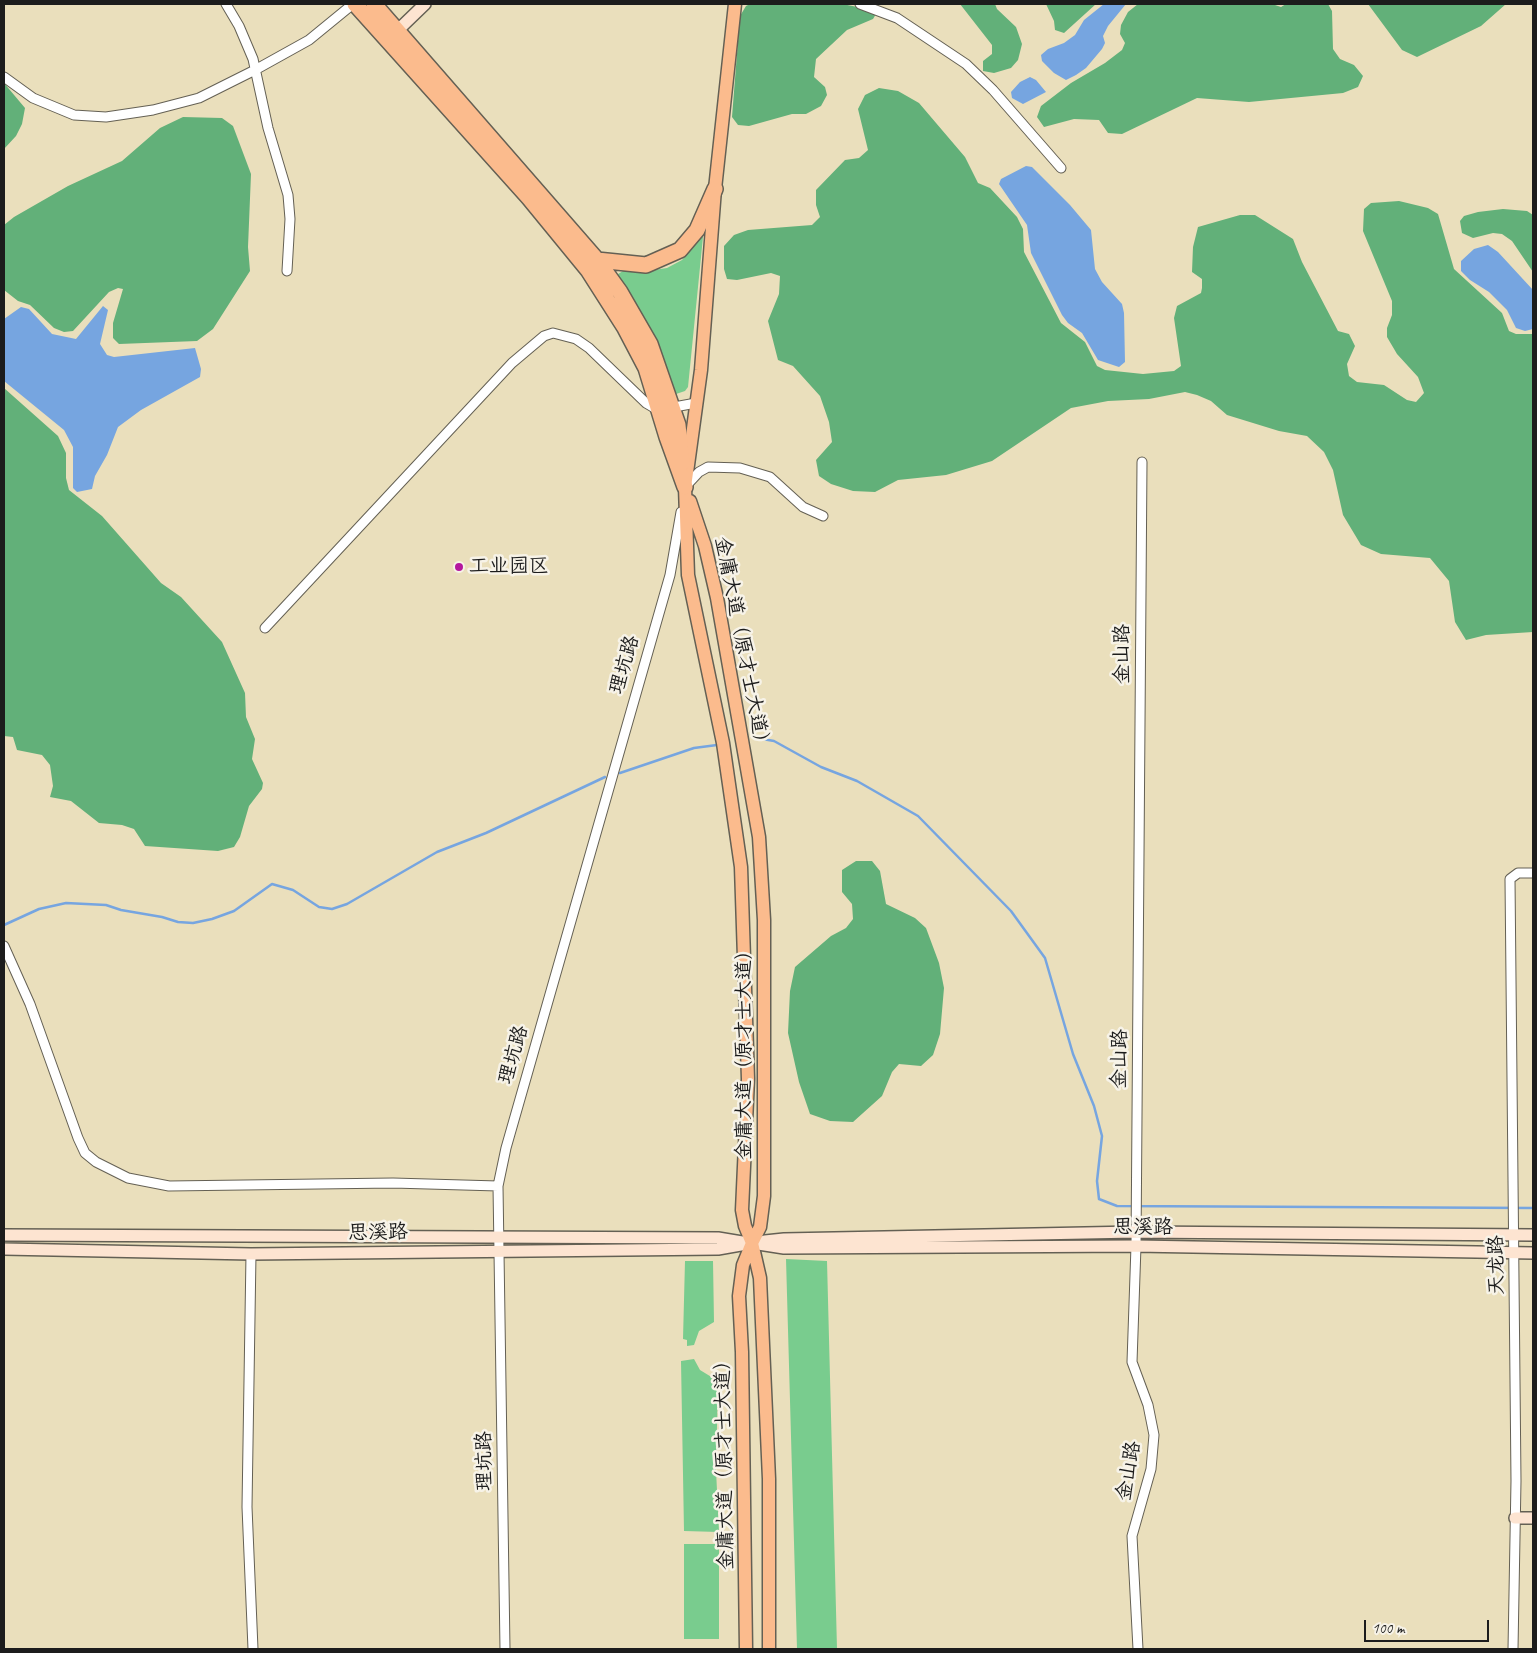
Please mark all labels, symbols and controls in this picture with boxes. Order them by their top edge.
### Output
street label: 金庸大道（原才士大道） [709,535,775,755]
place label: 工业园区 [469,555,549,579]
marker: 工业园区 [453,561,465,573]
street label: 金山路 [1111,624,1135,684]
street label: 理坑路 [605,633,645,697]
street label: 金庸大道（原才士大道） [733,940,757,1160]
street label: 理坑路 [494,1023,534,1087]
street label: 金山路 [1107,1029,1133,1089]
street label: 思溪路 [1113,1216,1173,1240]
street label: 思溪路 [348,1220,408,1246]
street label: 天龙路 [1484,1235,1510,1295]
street label: 金庸大道（原才士大道） [711,1350,739,1570]
street label: 理坑路 [472,1431,498,1491]
street label: 金山路 [1112,1439,1146,1503]
scale bar [1367,1610,1492,1642]
text: 100 m [1372,1619,1404,1638]

